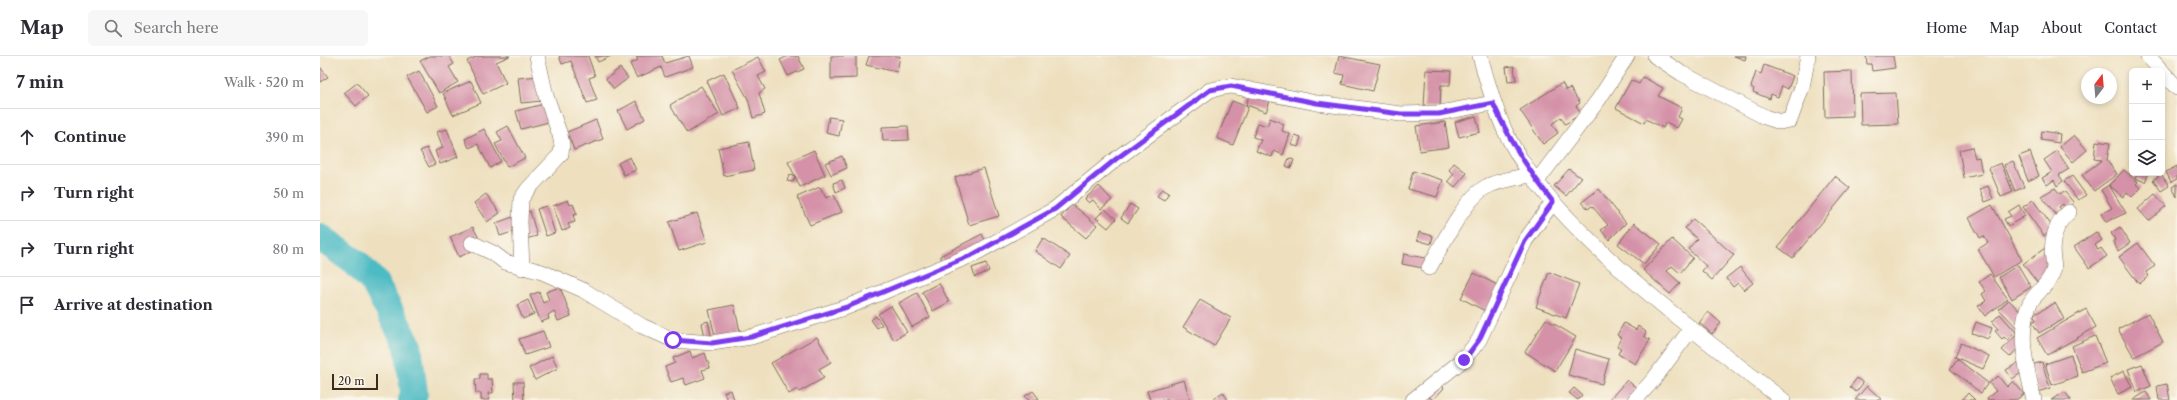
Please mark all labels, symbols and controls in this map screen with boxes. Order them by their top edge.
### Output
search box [88,10,368,46]
text: Map [20,16,64,39]
icon: search [102,17,124,39]
text: Search here [134,18,219,37]
text: Home [1926,19,1967,37]
text: Map [1989,19,2019,37]
text: About [2041,19,2082,37]
text: Contact [2104,19,2157,37]
north arrow [2081,68,2117,104]
map controls [2129,68,2165,176]
button: + [2129,68,2165,104]
text: 7 min [16,72,64,92]
text: Walk · 520 m [224,74,304,90]
button: − [2129,104,2165,140]
icon: ahead [16,126,38,148]
text: Continue [54,127,126,146]
text: 390 m [265,129,304,145]
button: layers [2129,140,2165,176]
icon: right [16,182,38,204]
text: Turn right [54,183,134,202]
text: 50 m [273,185,304,201]
icon: right [16,238,38,260]
text: Turn right [54,239,134,258]
text: 80 m [272,241,304,257]
icon: arrive [16,294,38,316]
text: Arrive at destination [54,295,213,314]
route start [664,331,682,349]
route end [1455,351,1473,369]
scale bar [332,372,378,391]
text: 20 m [338,374,364,388]

